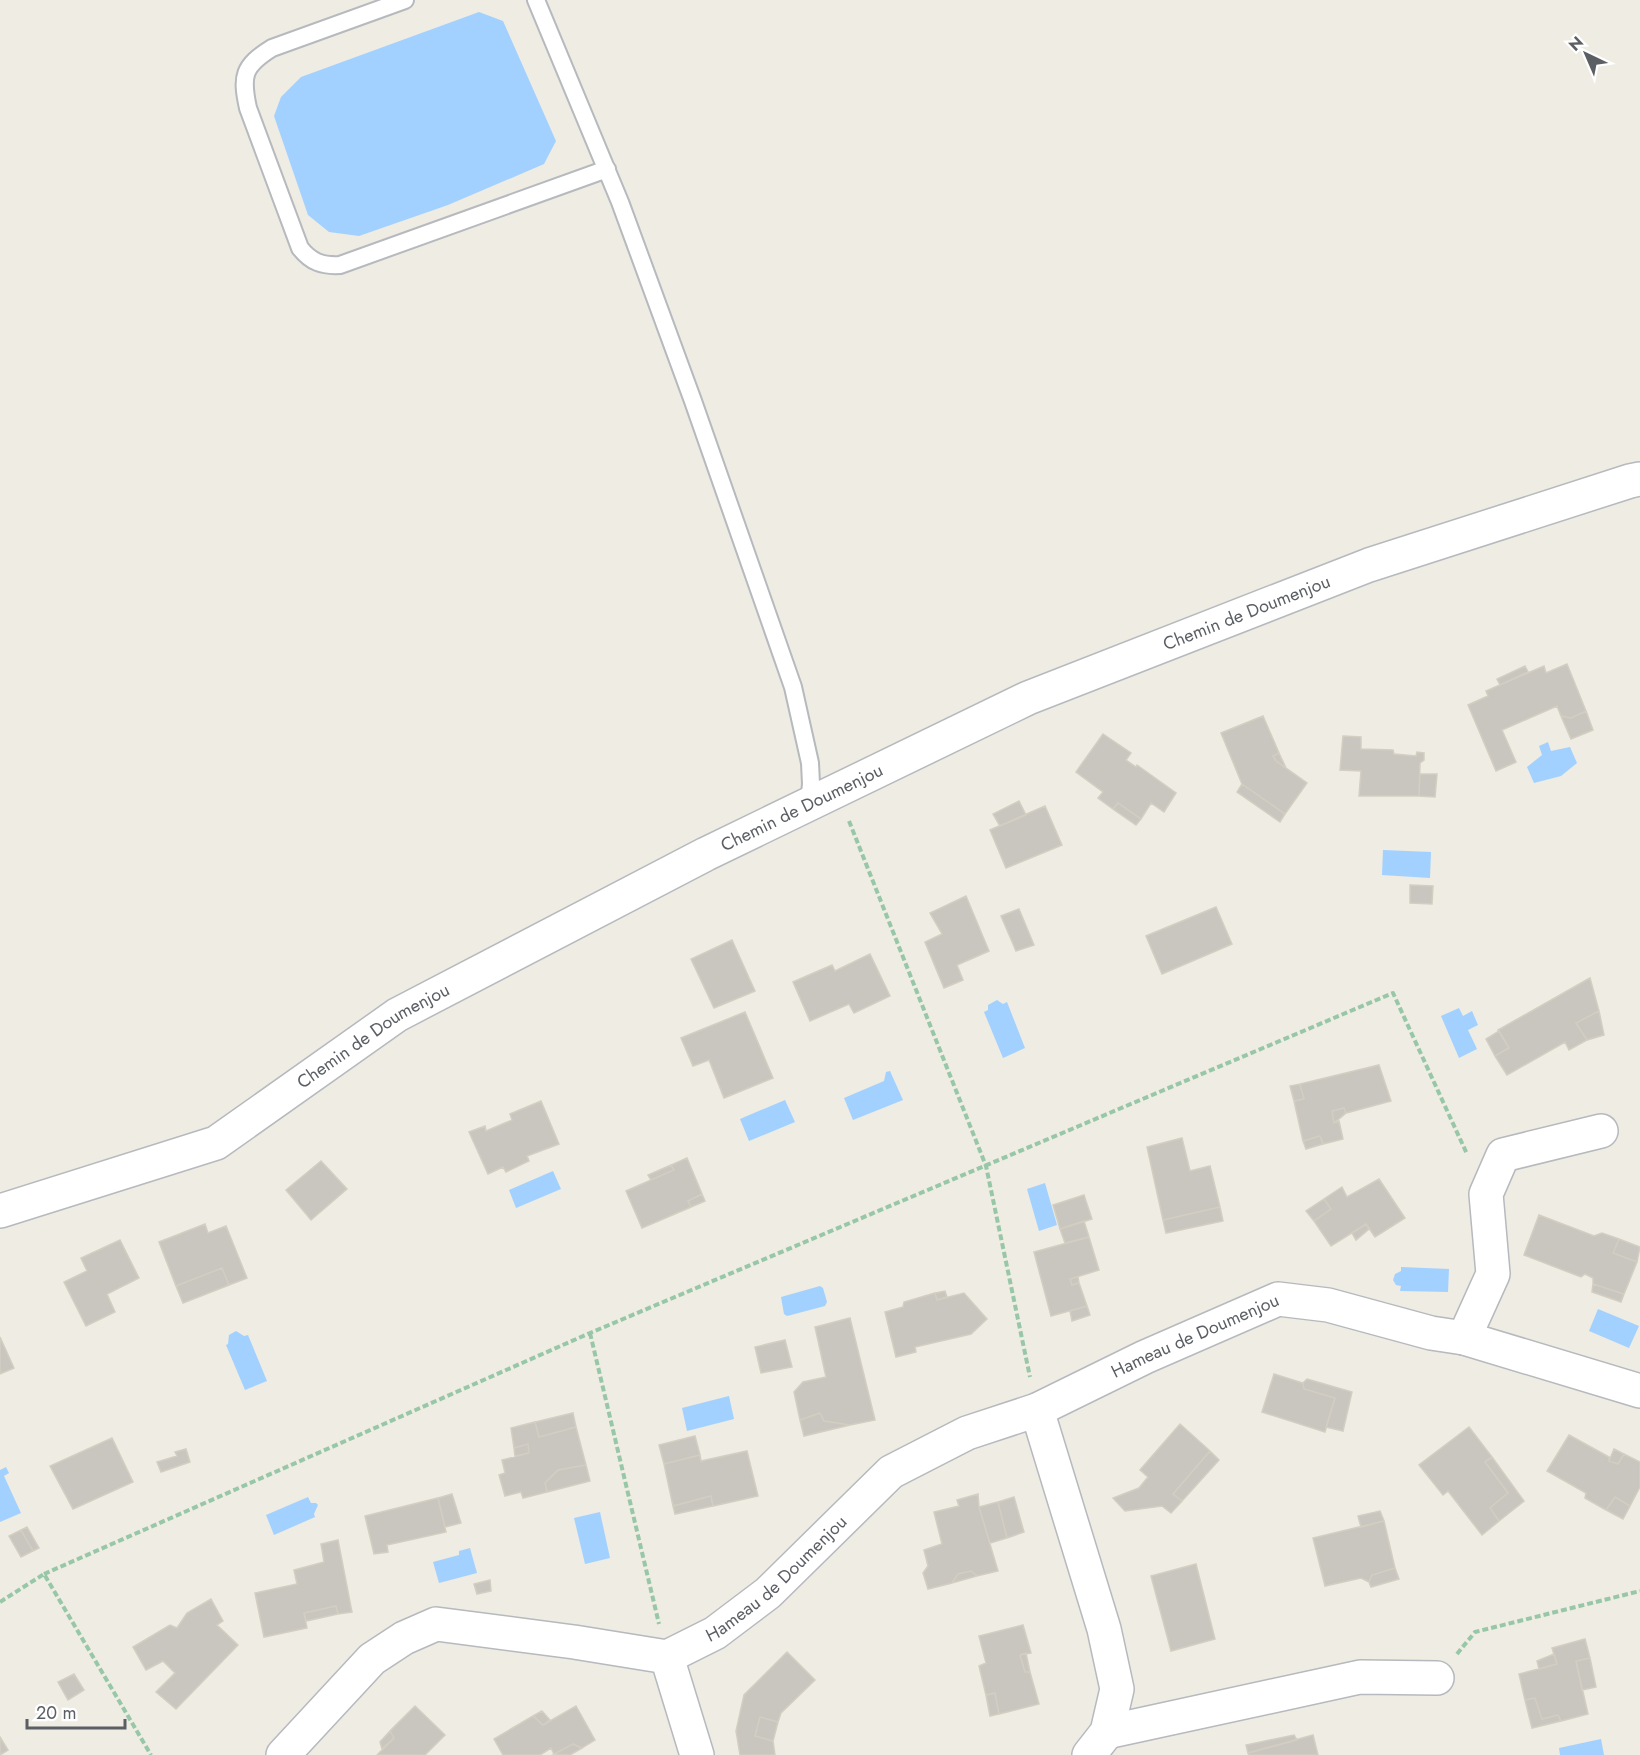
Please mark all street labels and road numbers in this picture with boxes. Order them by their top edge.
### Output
street label: Chemin de Doumenjou [1159,568,1334,657]
street label: Chemin de Doumenjou [716,757,887,858]
street label: Chemin de Doumenjou [292,977,454,1095]
street label: Hameau de Doumenjou [1107,1287,1283,1385]
street label: Hameau de Doumenjou [701,1509,853,1649]

